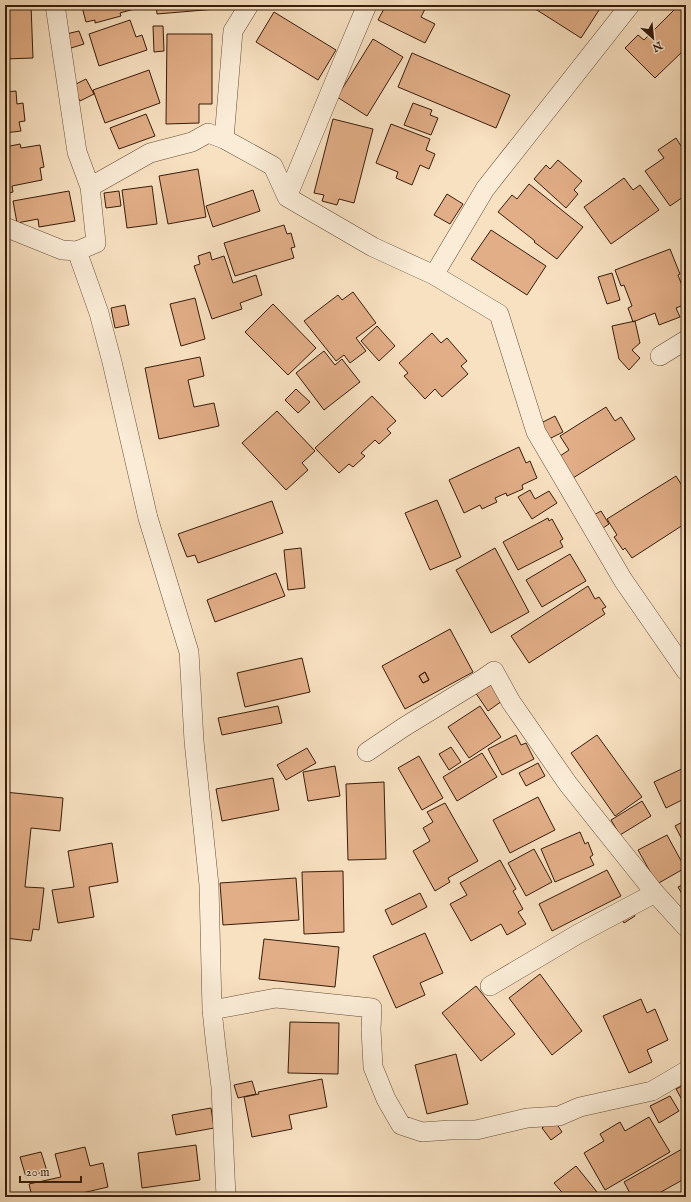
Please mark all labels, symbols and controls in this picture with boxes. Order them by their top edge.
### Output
north arrow [633,18,673,58]
text: N [649,37,665,55]
scale bar [20,1158,81,1184]
text: 20 m [26,1165,49,1180]

